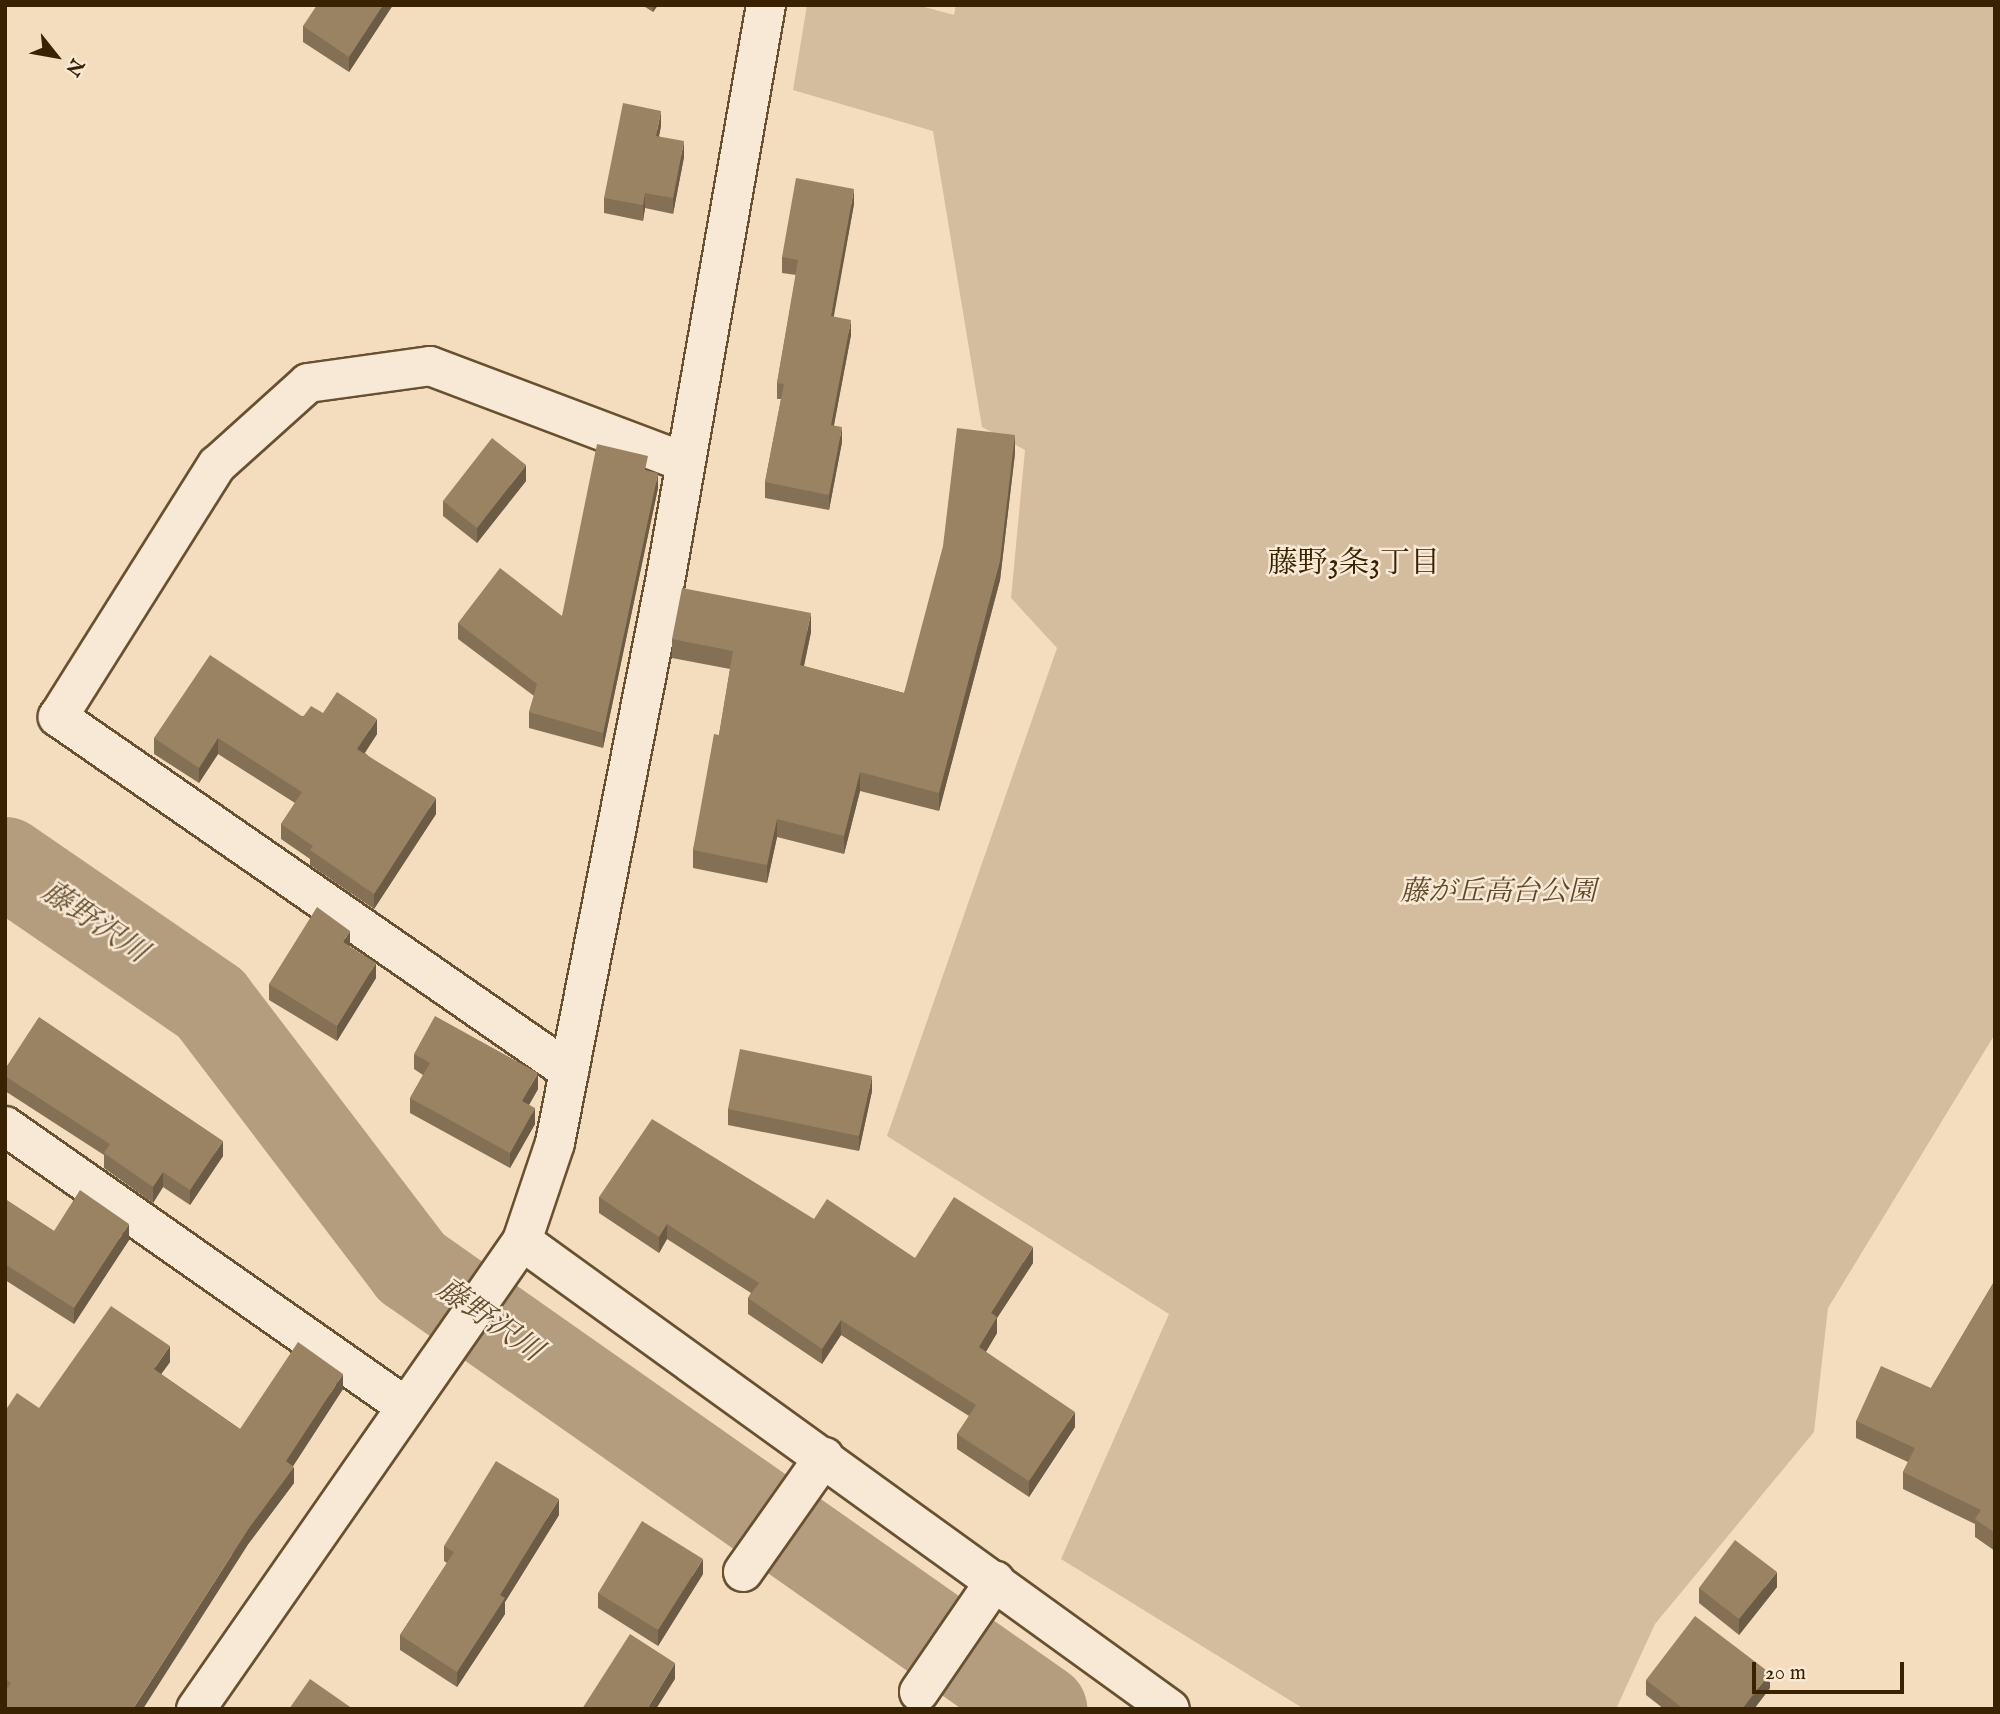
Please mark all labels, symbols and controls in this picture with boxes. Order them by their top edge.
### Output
north arrow [21,21,91,91]
text: N [59,54,89,80]
district label: 藤野3条3丁目 [1268,546,1440,582]
water label: 藤野沢川 [34,875,154,971]
park label: 藤が丘高台公園 [1400,876,1596,910]
water label: 藤野沢川 [430,1272,548,1370]
scale bar [1755,1648,1907,1692]
text: 20 m [1765,1660,1806,1687]

